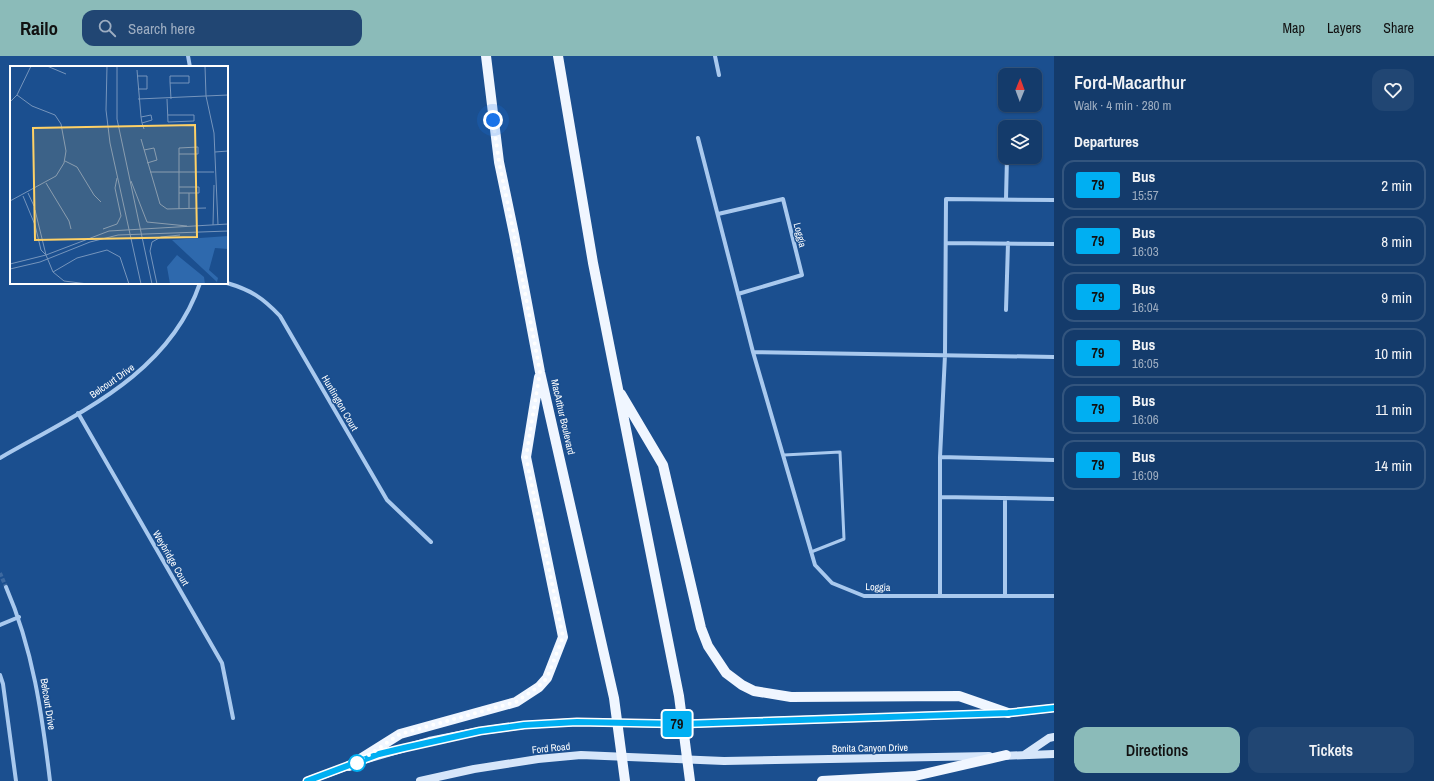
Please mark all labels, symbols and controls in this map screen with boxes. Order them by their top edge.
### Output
search box [82,10,362,46]
text: Railo [20,15,58,41]
icon: search [96,17,118,39]
text: Search here [128,18,195,39]
text: Map [1283,19,1305,37]
text: Layers [1327,19,1361,37]
text: Share [1383,19,1414,37]
inset map [10,66,228,284]
north arrow [998,68,1042,112]
map controls [998,68,1042,164]
text: Ford-Macarthur [1074,69,1186,95]
button: heart [1372,69,1414,111]
text: Walk · 4 min · 280 m [1074,97,1171,114]
your location [483,110,503,130]
button: layers [998,120,1042,164]
text: Departures [1074,131,1139,152]
text: Bus [1132,166,1155,187]
text: 2 min [1381,175,1412,196]
text: 79 [1092,176,1104,194]
text: 15:57 [1132,187,1159,204]
street label: Loggia [791,221,809,249]
text: Bus [1132,222,1155,243]
text: 8 min [1381,231,1412,252]
text: 79 [1092,232,1104,250]
text: 16:03 [1132,243,1159,260]
text: Bus [1132,278,1155,299]
text: 9 min [1381,287,1412,308]
text: 79 [1092,288,1104,306]
text: 16:04 [1132,299,1159,316]
text: Bus [1132,334,1155,355]
text: 10 min [1374,343,1412,364]
text: 79 [1092,344,1104,362]
text: 16:05 [1132,355,1159,372]
street label: Belcourt Drive [87,361,137,401]
street label: Huntington Court [319,373,362,434]
street label: MacArthur Boulevard [548,378,578,456]
text: Bus [1132,390,1155,411]
text: 11 min [1375,399,1412,420]
text: 79 [1092,400,1104,418]
text: 16:06 [1132,411,1159,428]
text: Bus [1132,446,1155,467]
text: 14 min [1374,455,1412,476]
text: 79 [1092,456,1104,474]
text: 16:09 [1132,467,1159,484]
street label: Weybridge Court [150,528,192,589]
street label: Loggia [865,580,891,594]
street label: Belcourt Drive [38,677,59,731]
line badge: 79 [659,711,695,737]
text: 79 [671,715,683,733]
button: Directions [1074,727,1240,773]
button: Tickets [1248,727,1414,773]
street label: Ford Road [531,740,571,756]
street label: Bonita Canyon Drive [832,741,909,755]
unlabelled marker [348,754,366,772]

